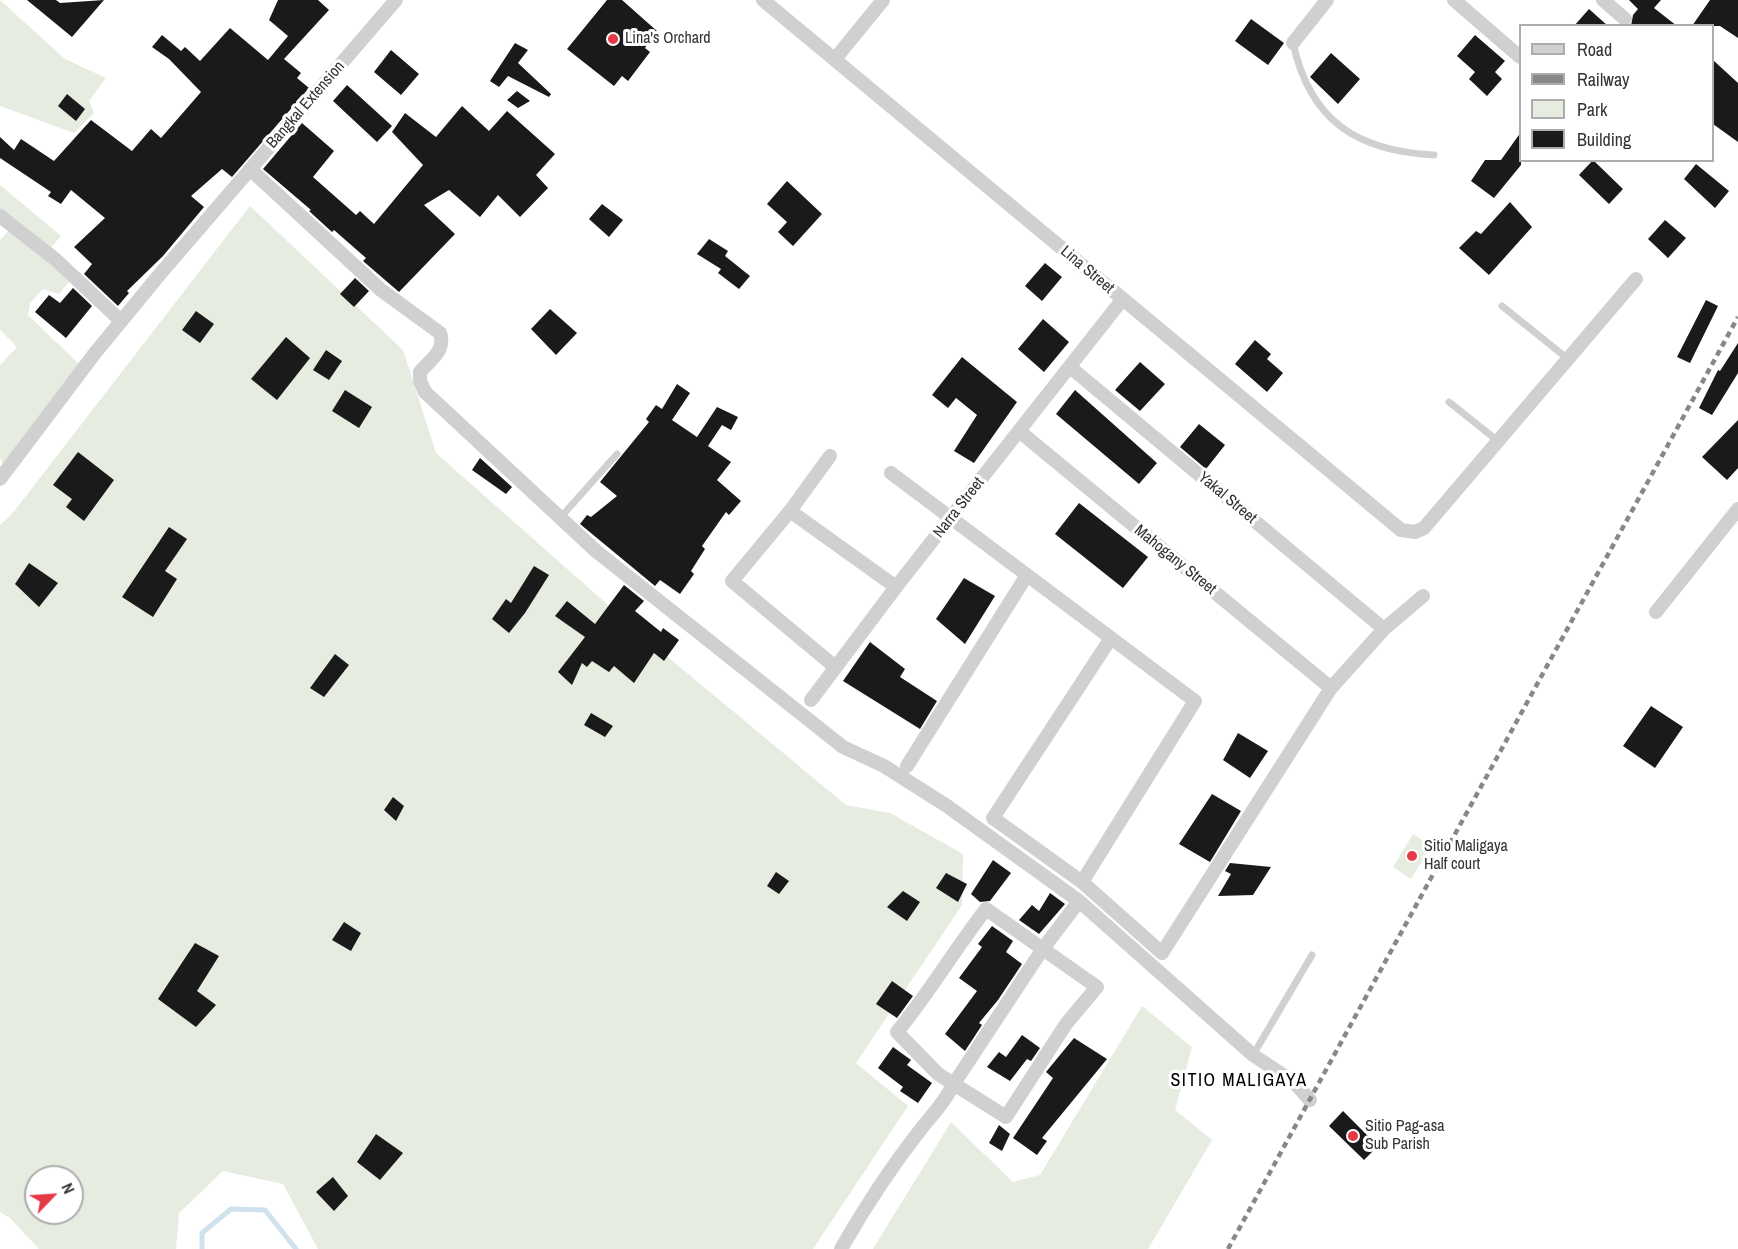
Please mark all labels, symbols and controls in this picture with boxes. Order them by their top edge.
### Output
legend [1519,24,1714,162]
place label: Lina's Orchard [625,29,711,49]
marker: Lina's Orchard [606,32,620,46]
text: Road [1577,37,1612,62]
street label: Bangkal Extension [263,57,349,153]
text: Railway [1577,67,1630,92]
text: Park [1577,97,1607,122]
text: Building [1577,127,1631,152]
street label: Lina Street [1056,242,1118,298]
street label: Yakal Street [1194,468,1260,528]
street label: Narra Street [929,474,989,542]
street label: Mahogany Street [1130,521,1220,599]
place label: Sitio Maligaya Half court [1424,837,1508,875]
marker: Sitio Maligaya Half court [1405,849,1419,863]
district label: SITIO MALIGAYA [1171,1070,1307,1092]
place label: Sitio Pag-asa Sub Parish [1365,1117,1445,1155]
marker: Sitio Pag-asa Sub Parish [1346,1129,1360,1143]
north arrow [24,1165,84,1225]
text: N [57,1179,80,1197]

